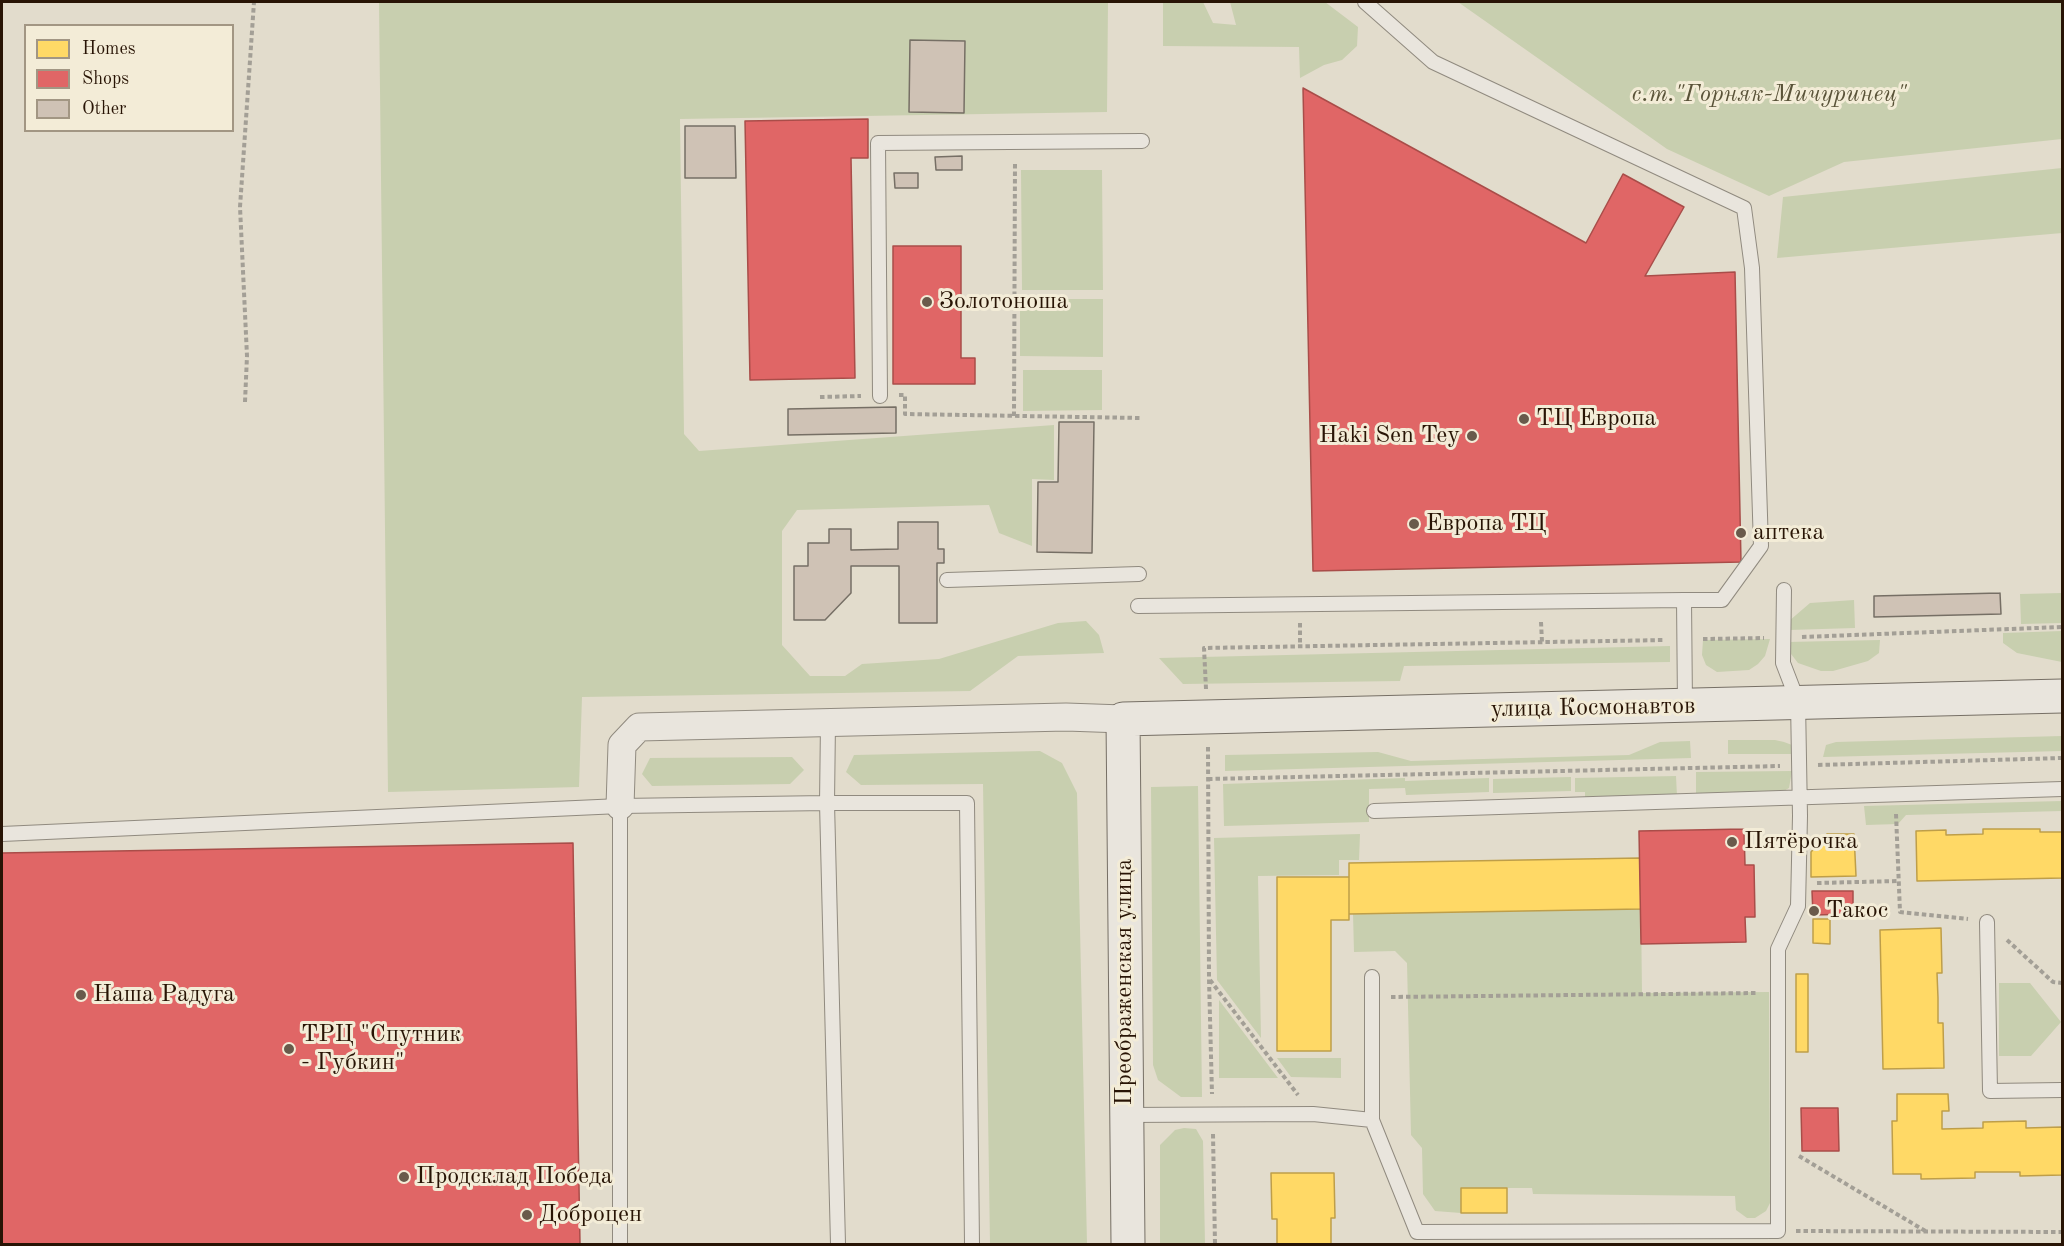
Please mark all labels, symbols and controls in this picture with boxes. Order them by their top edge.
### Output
legend [24,24,234,132]
text: Homes [82,40,136,58]
text: Shops [82,70,129,88]
park label: с.т."Горняк-Мичуринец" [1632,81,1906,109]
text: Other [82,100,126,118]
place label: Золотоноша [939,288,1068,316]
marker: Золотоноша [920,295,934,309]
place label: ТЦ Европа [1536,405,1656,433]
marker: ТЦ Европа [1517,412,1531,426]
place label: Haki Sen Tey [1319,422,1460,450]
marker: Haki Sen Tey [1465,429,1479,443]
place label: Европа ТЦ [1426,510,1546,538]
marker: Европа ТЦ [1407,517,1421,531]
place label: аптека [1753,519,1824,547]
marker: аптека [1734,526,1748,540]
street label: улица Космонавтов [1490,692,1696,724]
place label: Пятёрочка [1744,828,1858,856]
marker: Пятёрочка [1725,835,1739,849]
street label: Преображенская улица [1111,859,1139,1105]
place label: Такос [1826,897,1888,925]
marker: Такос [1807,904,1821,918]
place label: Наша Радуга [93,981,235,1009]
marker: Наша Радуга [74,988,88,1002]
place label: ТРЦ "Спутник - Губкин" [301,1021,461,1077]
marker: ТРЦ "Спутник - Губкин" [282,1042,296,1056]
place label: Продсклад Победа [416,1163,613,1191]
marker: Продсклад Победа [397,1170,411,1184]
place label: Доброцен [539,1201,642,1229]
marker: Доброцен [520,1208,534,1222]

